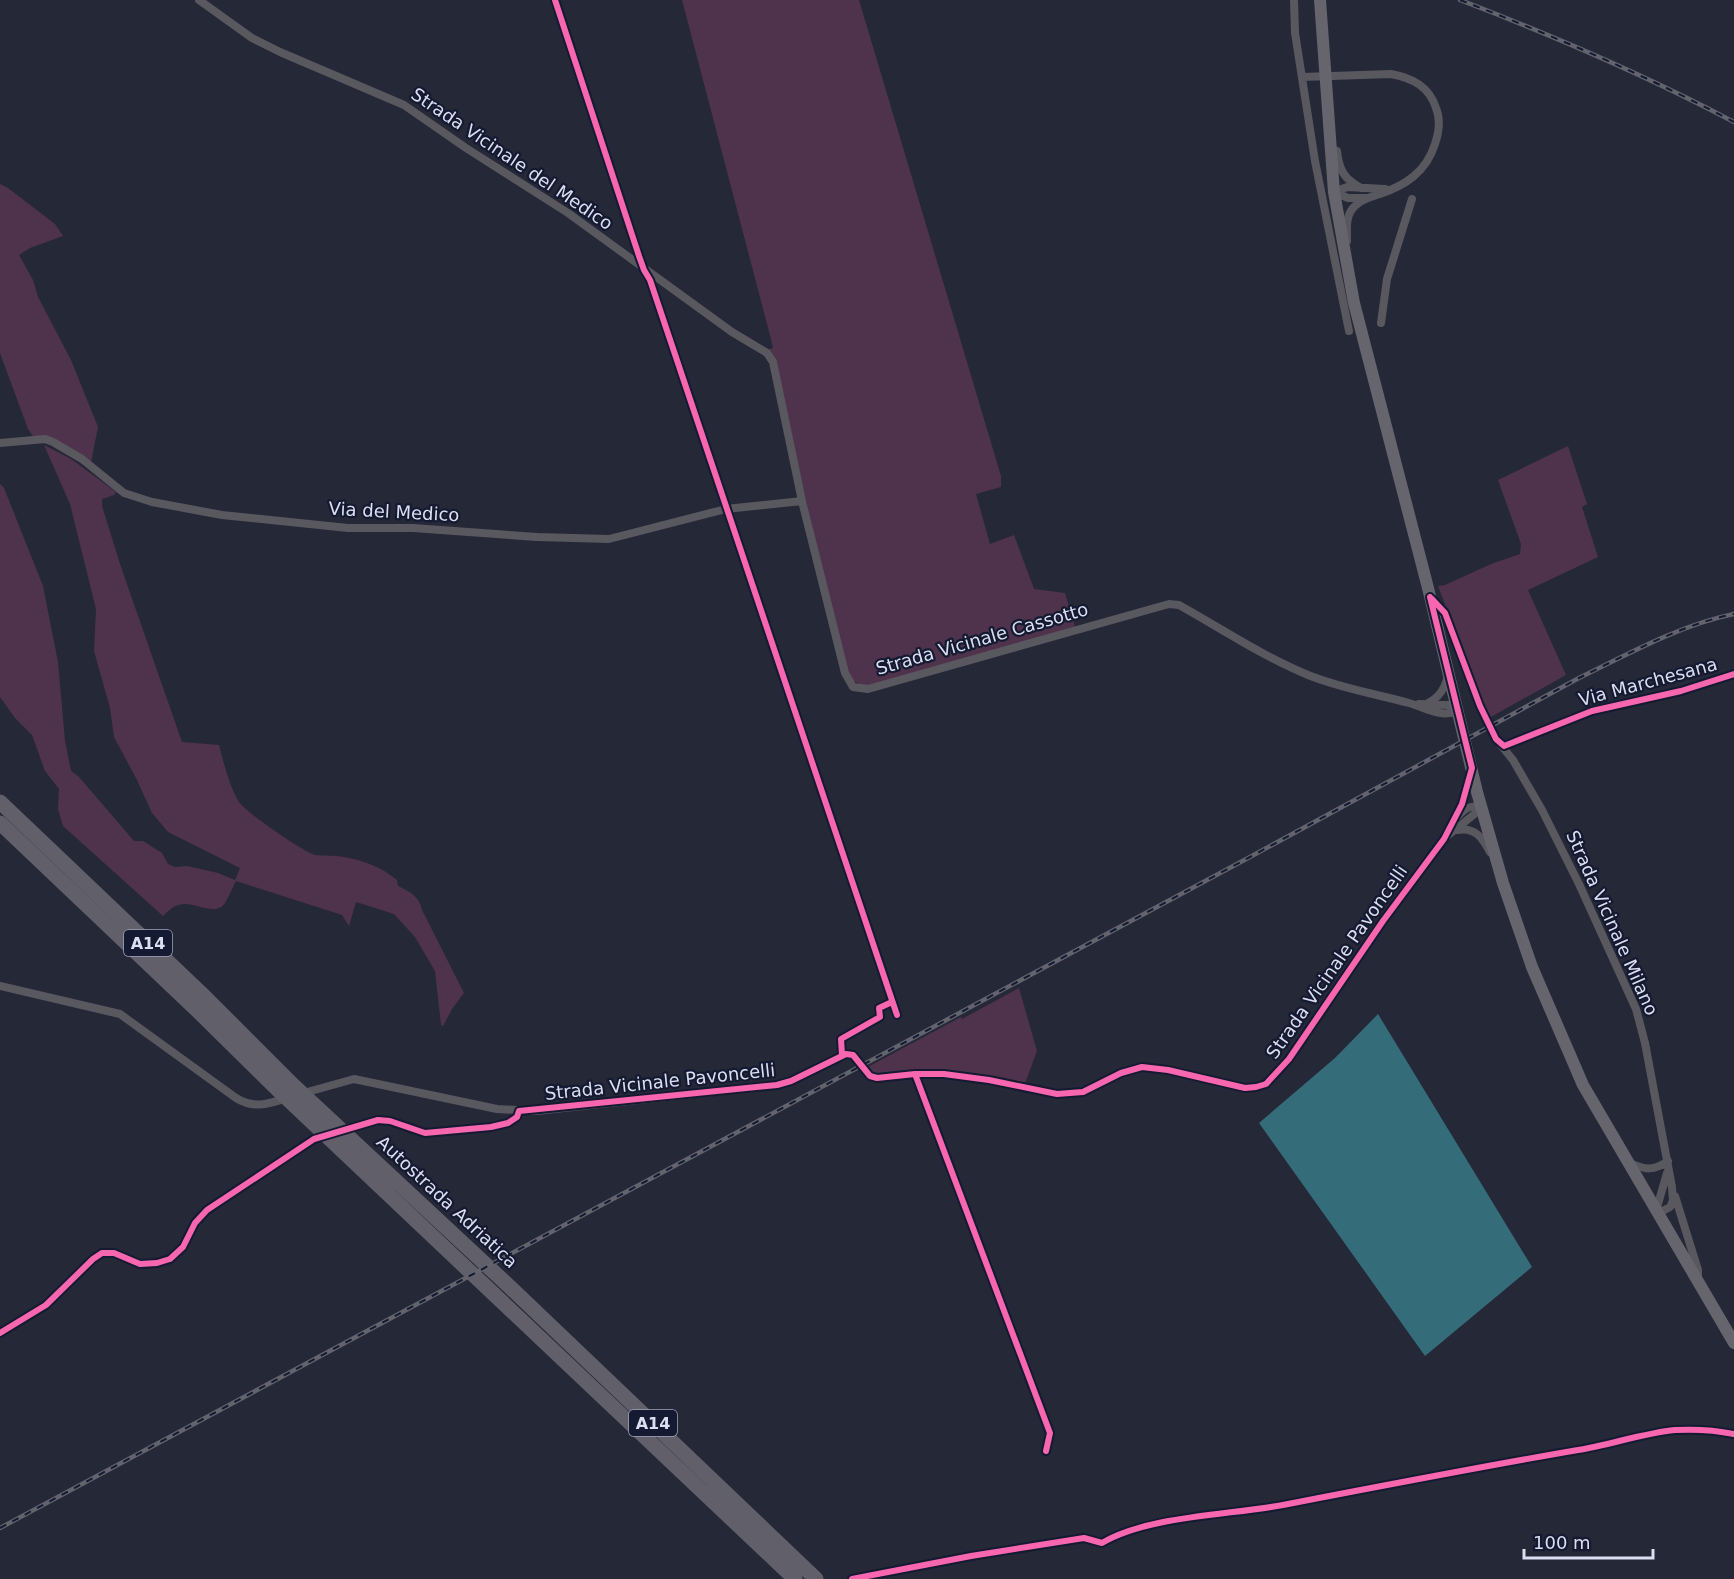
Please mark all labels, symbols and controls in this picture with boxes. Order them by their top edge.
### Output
street label: Strada Vicinale del Medico [408,83,617,234]
street label: Via del Medico [328,498,460,525]
street label: Strada Vicinale Cassotto [873,598,1090,679]
street label: Via Marchesana [1576,653,1719,710]
street label: Strada Vicinale Milano [1562,827,1663,1018]
street label: Strada Vicinale Pavoncelli [1262,861,1412,1062]
road number: A14 [124,930,172,956]
street label: Strada Vicinale Pavoncelli [544,1059,776,1104]
street label: Autostrada Adriatica [373,1131,522,1272]
road number: A14 [629,1410,677,1436]
scale bar [1524,1522,1653,1560]
text: 100 m [1533,1532,1591,1553]

